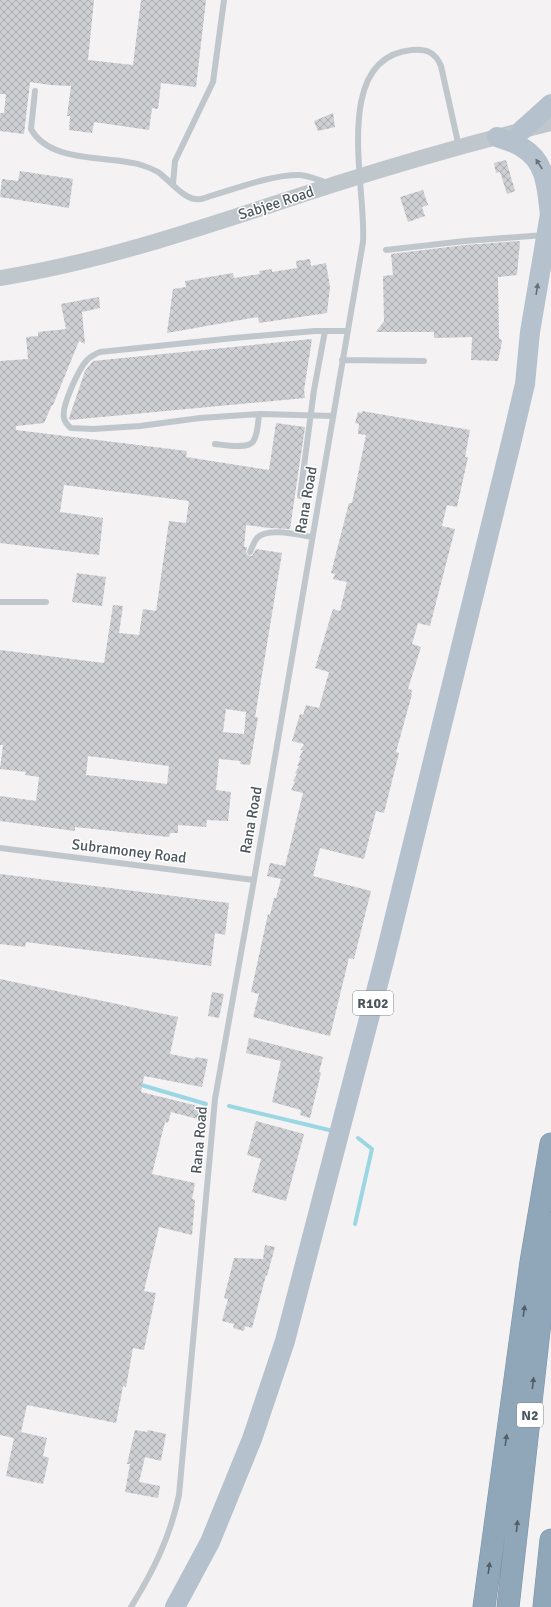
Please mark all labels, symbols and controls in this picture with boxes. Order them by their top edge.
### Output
one-way arrow [535,158,542,170]
street label: Sabjee Road [236,182,316,224]
one-way arrow [534,283,540,296]
street label: Rana Road [291,465,321,535]
street label: Rana Road [236,785,266,855]
street label: Subramoney Road [71,835,187,867]
road number: R102 [353,991,393,1015]
street label: Rana Road [187,1105,211,1175]
one-way arrow [521,1305,527,1317]
one-way arrow [530,1377,536,1389]
road number: N2 [517,1403,543,1427]
one-way arrow [503,1434,510,1446]
one-way arrow [514,1520,520,1533]
one-way arrow [486,1562,492,1574]

